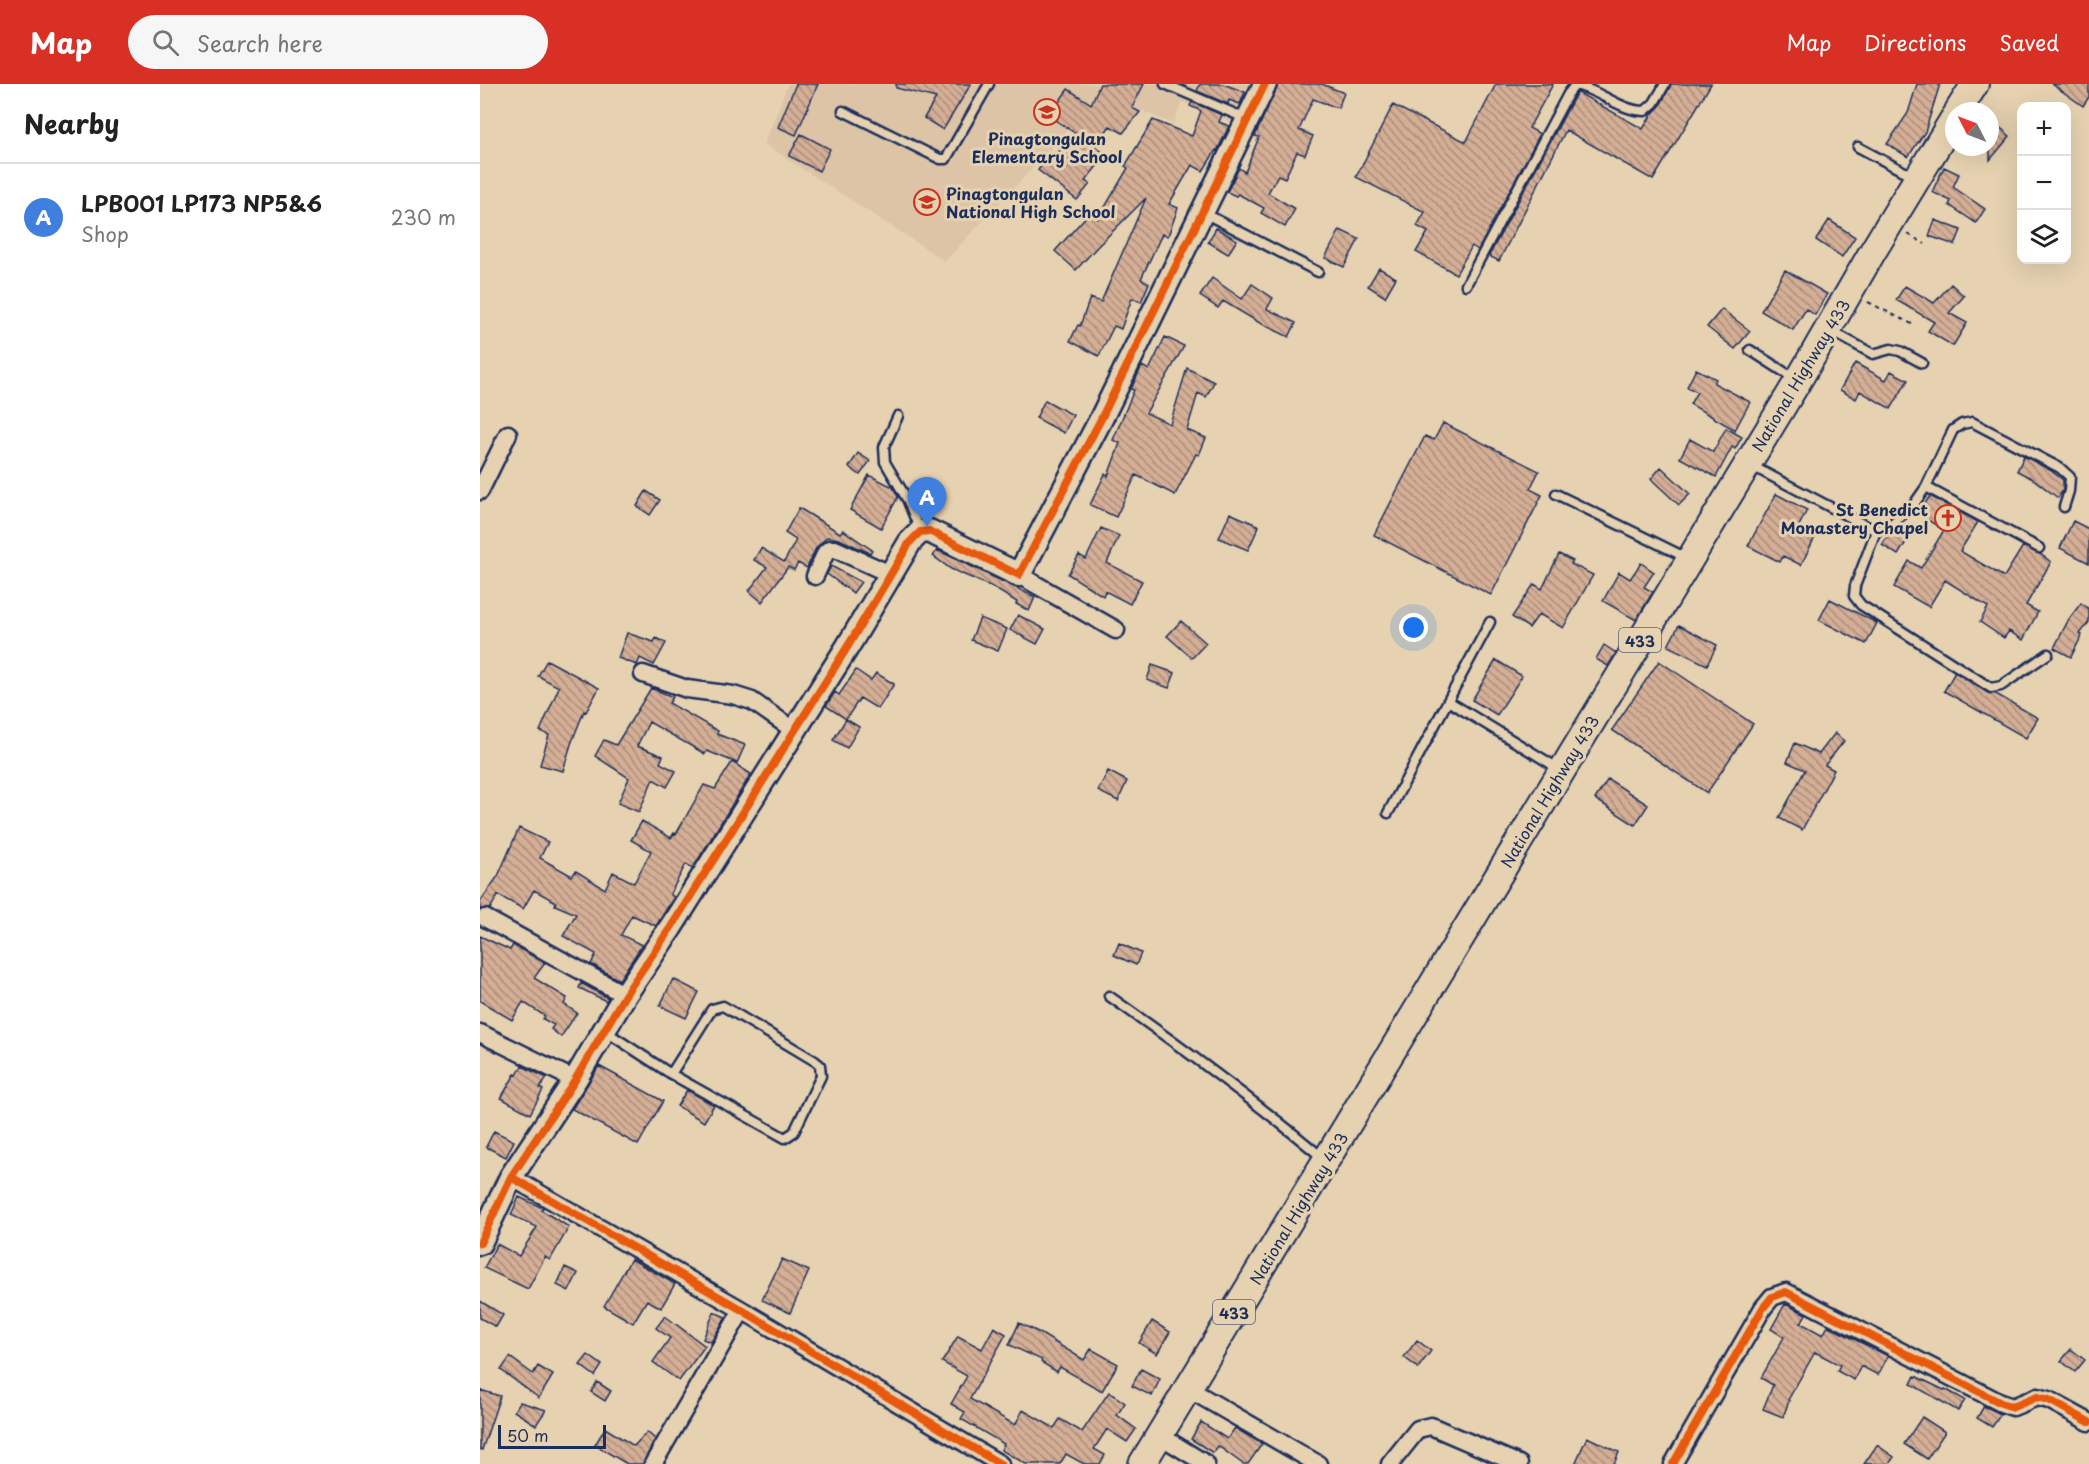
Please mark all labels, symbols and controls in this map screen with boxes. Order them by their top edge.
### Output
search box [128,15,548,69]
text: Map [30,21,92,64]
icon: search [149,26,182,59]
text: Search here [197,26,323,59]
text: Map [1786,26,1831,58]
text: Directions [1864,26,1966,58]
text: Saved [1999,26,2059,58]
school or university icon: Pinagtongulan Elementary School [1032,97,1062,127]
north arrow [1945,102,1999,156]
map controls [2017,102,2071,264]
button: + [2017,102,2071,156]
text: Nearby [24,104,119,143]
place label: Pinagtongulan Elementary School [972,126,1122,168]
button: − [2017,156,2071,210]
place label: Pinagtongulan National High School [946,181,1115,223]
text: LPB001 LP173 NP5&6 [81,186,322,219]
school or university icon: Pinagtongulan National High School [912,187,942,217]
text: A [36,202,51,232]
text: 230 m [391,202,456,232]
button: layers [2017,210,2071,264]
text: Shop [81,219,129,249]
street label: National Highway 433 [1745,294,1855,456]
pin: A [908,478,946,527]
place label: St Benedict Monastery Chapel [1781,497,1928,539]
church icon: St Benedict Monastery Chapel [1933,503,1963,533]
your location [1399,613,1428,642]
road number: 433 [1619,628,1661,652]
street label: National Highway 433 [1494,710,1604,872]
street label: National Highway 433 [1243,1127,1353,1289]
road number: 433 [1213,1300,1255,1324]
scale bar [498,1422,606,1450]
text: 50 m [507,1423,548,1447]

